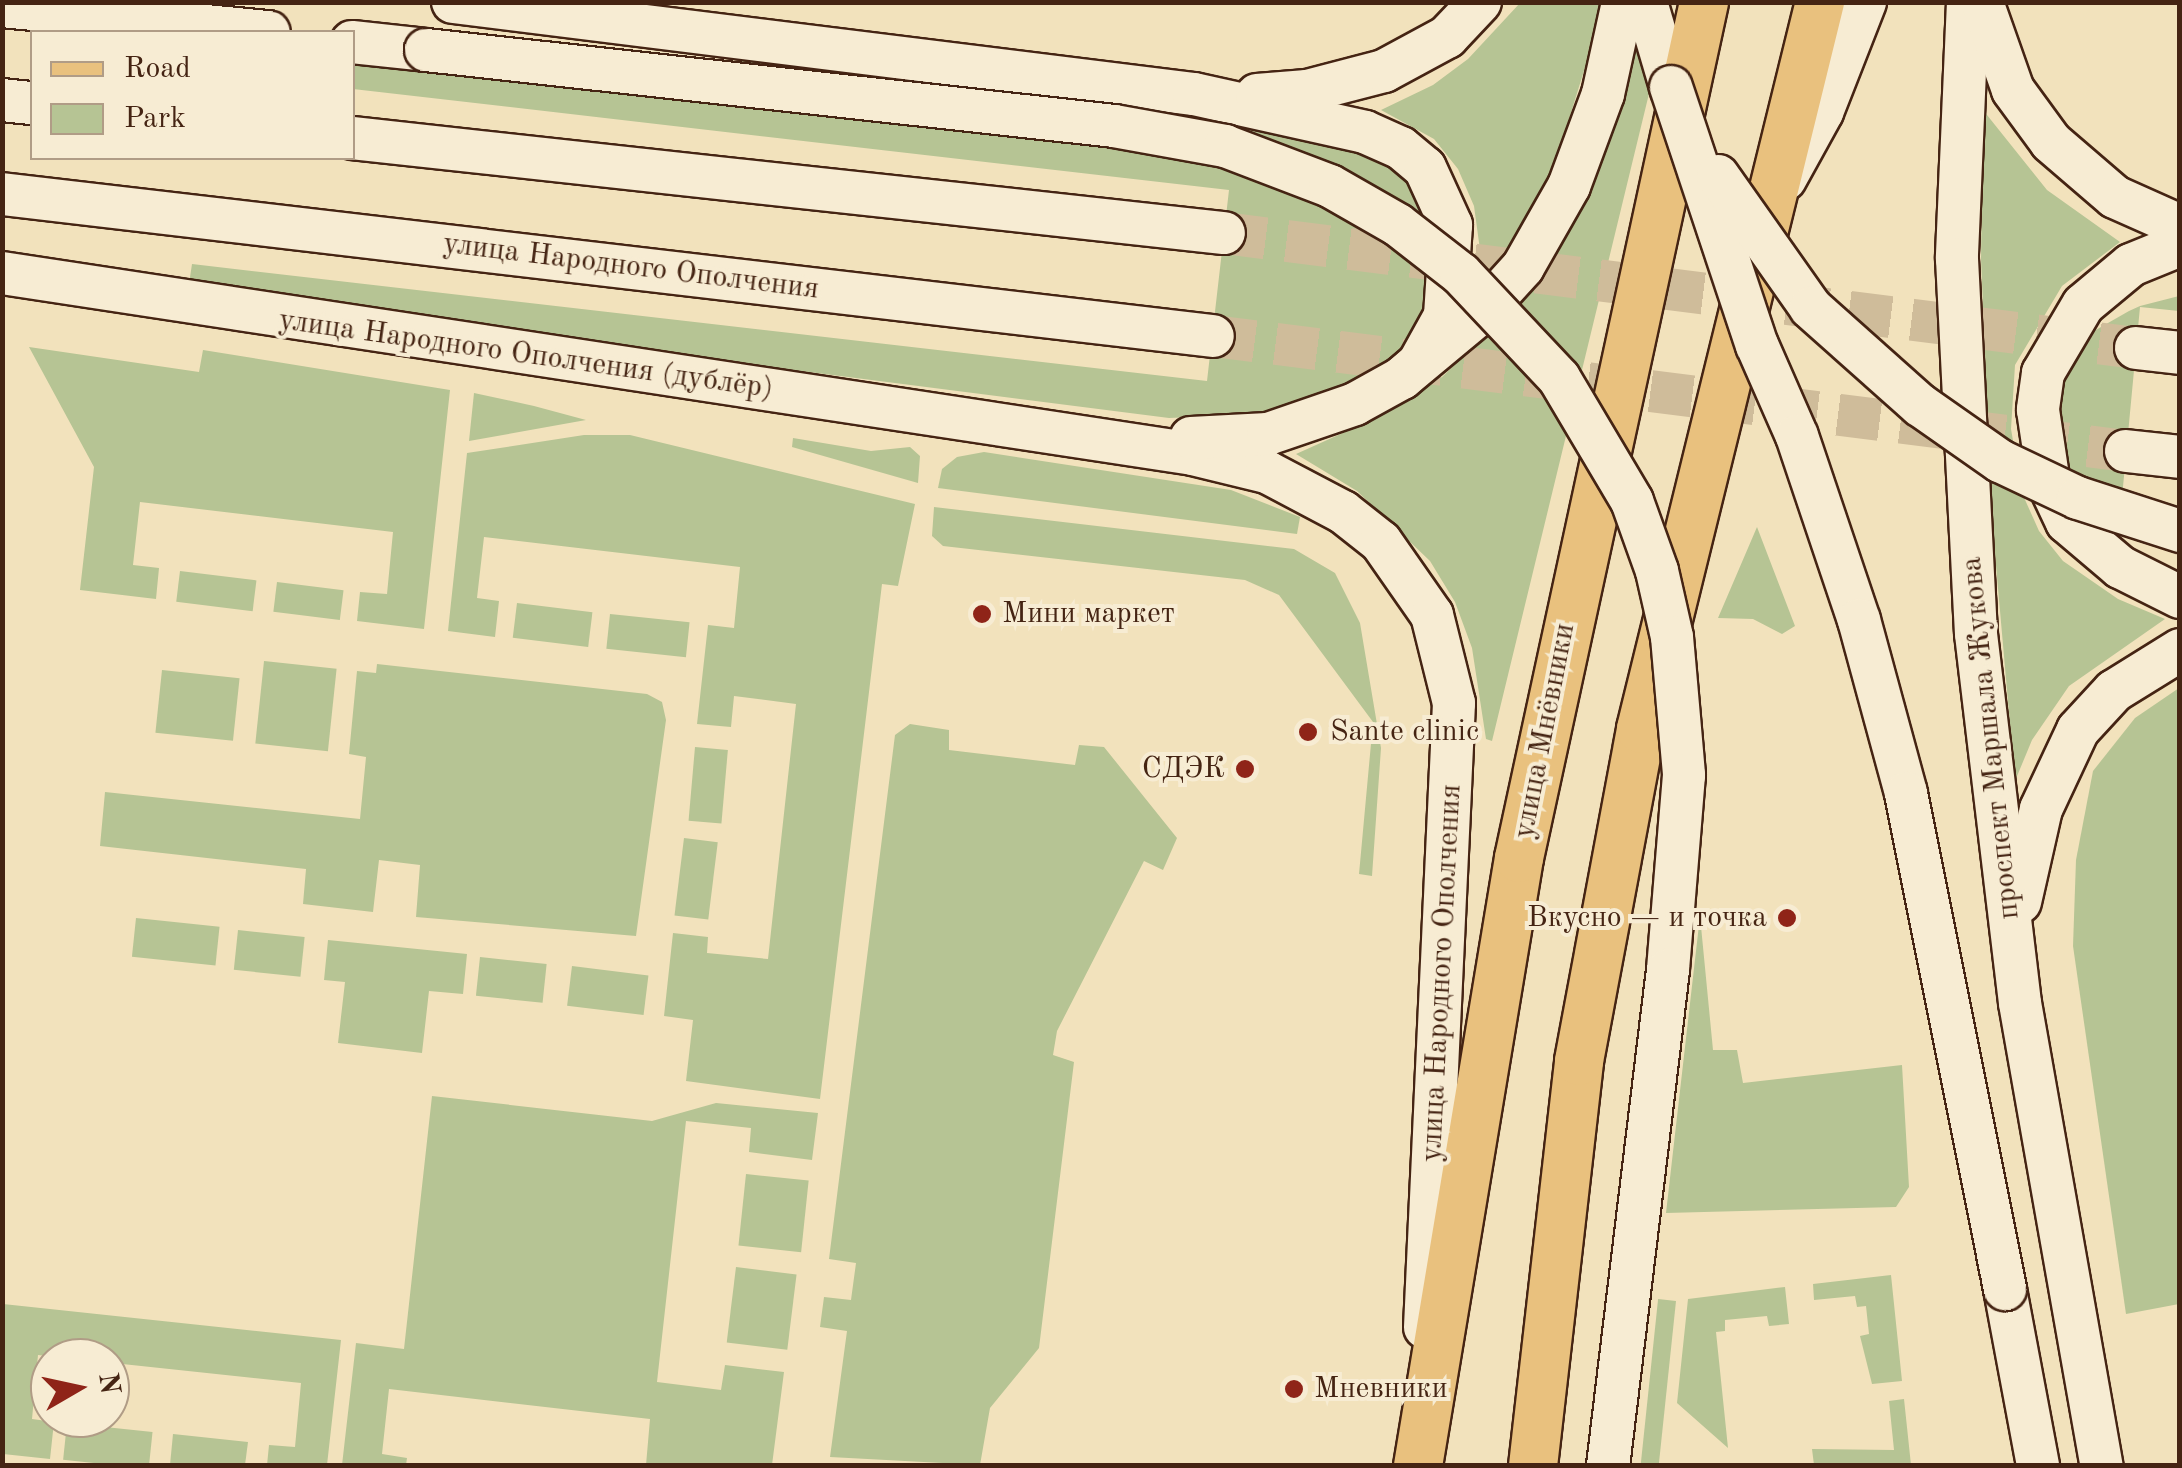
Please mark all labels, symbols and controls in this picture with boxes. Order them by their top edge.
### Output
legend [30,30,355,160]
text: Road [124,54,191,84]
text: Park [124,104,186,134]
street label: улица Народного Ополчения [441,226,821,308]
street label: улица Народного Ополчения (дублёр) [276,302,776,408]
street label: проспект Маршала Жукова [1954,555,2028,921]
place label: Мини маркет [1002,596,1175,632]
marker: Мини маркет [971,603,993,625]
street label: улица Мнёвники [1506,620,1584,842]
place label: Sante clinic [1330,714,1479,750]
marker: Sante clinic [1295,719,1321,745]
place label: СДЭК [1142,751,1225,787]
marker: СДЭК [1234,758,1256,780]
street label: улица Народного Ополчения [1414,783,1470,1163]
place label: Вкусно — и точка [1527,900,1767,936]
marker: Вкусно — и точка [1776,907,1798,929]
north arrow [30,1338,130,1438]
text: N [92,1371,123,1396]
place label: Мневники [1314,1371,1448,1407]
marker: Мневники [1283,1378,1305,1400]

